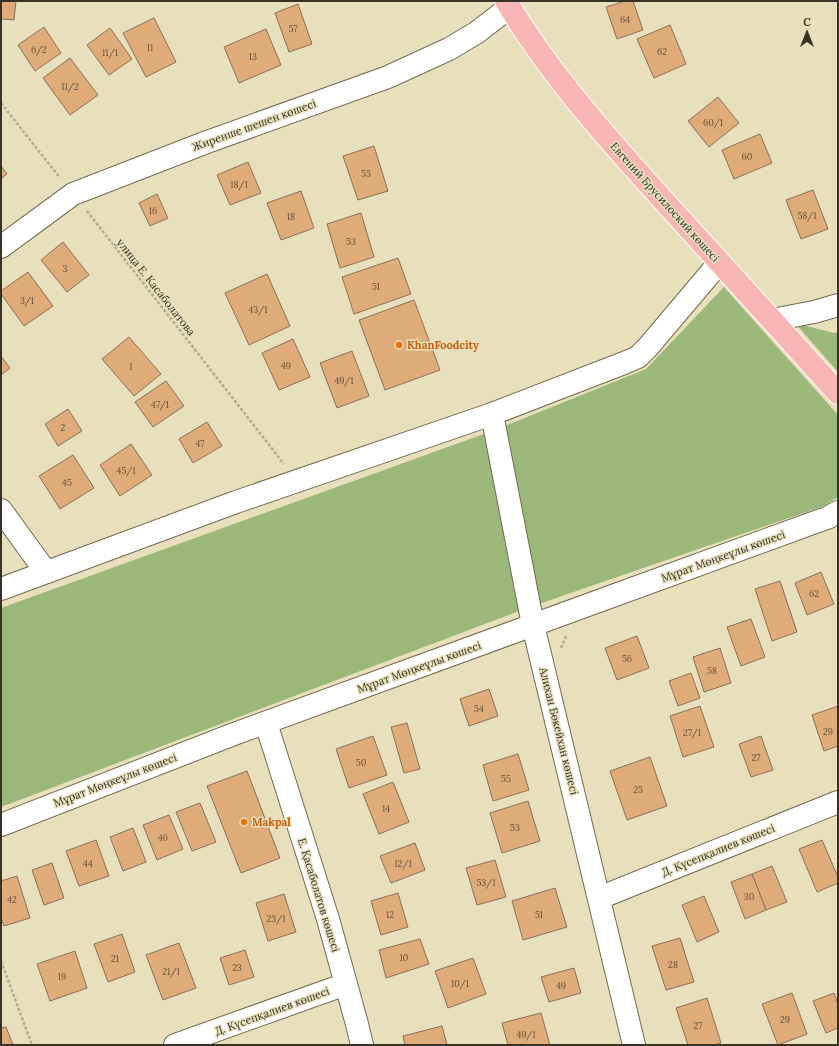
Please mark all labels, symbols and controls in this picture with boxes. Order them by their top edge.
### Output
north arrow [787,12,827,52]
house number: 64 [620,14,630,25]
text: С [803,15,811,29]
house number: 57 [288,23,298,34]
house number: 11 [147,42,153,53]
house number: 6/2 [31,44,47,56]
house number: 62 [657,46,667,57]
house number: 11/1 [102,47,118,59]
house number: 13 [249,51,257,62]
house number: 11/2 [61,81,79,93]
street label: Жиренше шешен көшесі [190,96,318,154]
house number: 60/1 [703,117,723,129]
street label: Евгений Брусилоский көшесі [608,139,722,265]
house number: 60 [742,151,753,162]
house number: 55 [361,168,371,179]
house number: 18/1 [230,179,248,191]
house number: 16 [149,205,157,216]
house number: 58/1 [797,210,817,222]
house number: 18 [287,211,295,222]
street label: улица Е. Касаболатова [114,236,199,339]
house number: 53 [346,236,356,247]
house number: 3 [62,263,68,274]
house number: 51 [372,281,380,292]
house number: 3/1 [20,295,34,307]
house number: 43/1 [248,304,268,316]
place label: KhanFoodcity [407,338,480,352]
marker: KhanFoodcity [394,340,404,350]
house number: 49 [281,360,291,371]
house number: 1 [129,361,133,372]
house number: 49/1 [334,375,354,387]
house number: 47/1 [151,399,169,411]
house number: 2 [61,422,66,433]
house number: 47 [195,438,205,449]
house number: 45/1 [117,465,135,477]
house number: 45 [62,477,72,488]
street label: Мұрат Мөңкеұлы көшесі [659,527,787,585]
house number: 62 [809,588,819,599]
street label: Мұрат Мөңкеұлы көшесі [355,638,483,696]
house number: 56 [622,653,632,664]
street label: Алихан Бөкейхан көшесі [536,665,582,796]
house number: 58 [707,665,717,676]
house number: 54 [474,703,484,714]
house number: 29 [823,726,833,737]
house number: 27/1 [683,727,701,739]
street label: Мұрат Мөңкеұлы көшесі [51,750,179,810]
house number: 27 [752,752,760,763]
house number: 50 [356,757,367,768]
house number: 55 [501,773,511,784]
house number: 25 [633,784,643,795]
house number: 14 [382,803,390,814]
place label: Makpal [252,815,291,829]
marker: Makpal [239,817,249,827]
street label: Д. Күсепқалиев көшесі [659,821,777,879]
house number: 53 [510,822,520,833]
house number: 46 [158,832,168,843]
street label: Е. Қасаболатов көшесі [295,836,343,954]
house number: 44 [83,858,93,869]
house number: 12/1 [394,858,412,870]
house number: 53/1 [476,877,496,889]
house number: 30 [744,891,755,902]
house number: 42 [7,894,17,905]
house number: 12 [386,909,394,920]
house number: 51 [535,909,543,920]
house number: 23/1 [267,913,285,925]
house number: 10 [400,952,409,963]
house number: 21 [111,953,119,964]
house number: 28 [668,959,678,970]
house number: 23 [232,962,242,973]
house number: 21/1 [162,966,180,978]
house number: 19 [58,971,66,982]
house number: 10/1 [451,978,469,990]
house number: 49 [556,980,566,991]
street label: Д. Күсепқалиев көшесі [213,984,331,1038]
house number: 29 [780,1014,790,1025]
house number: 27 [694,1020,702,1031]
house number: 49/1 [516,1029,536,1041]

